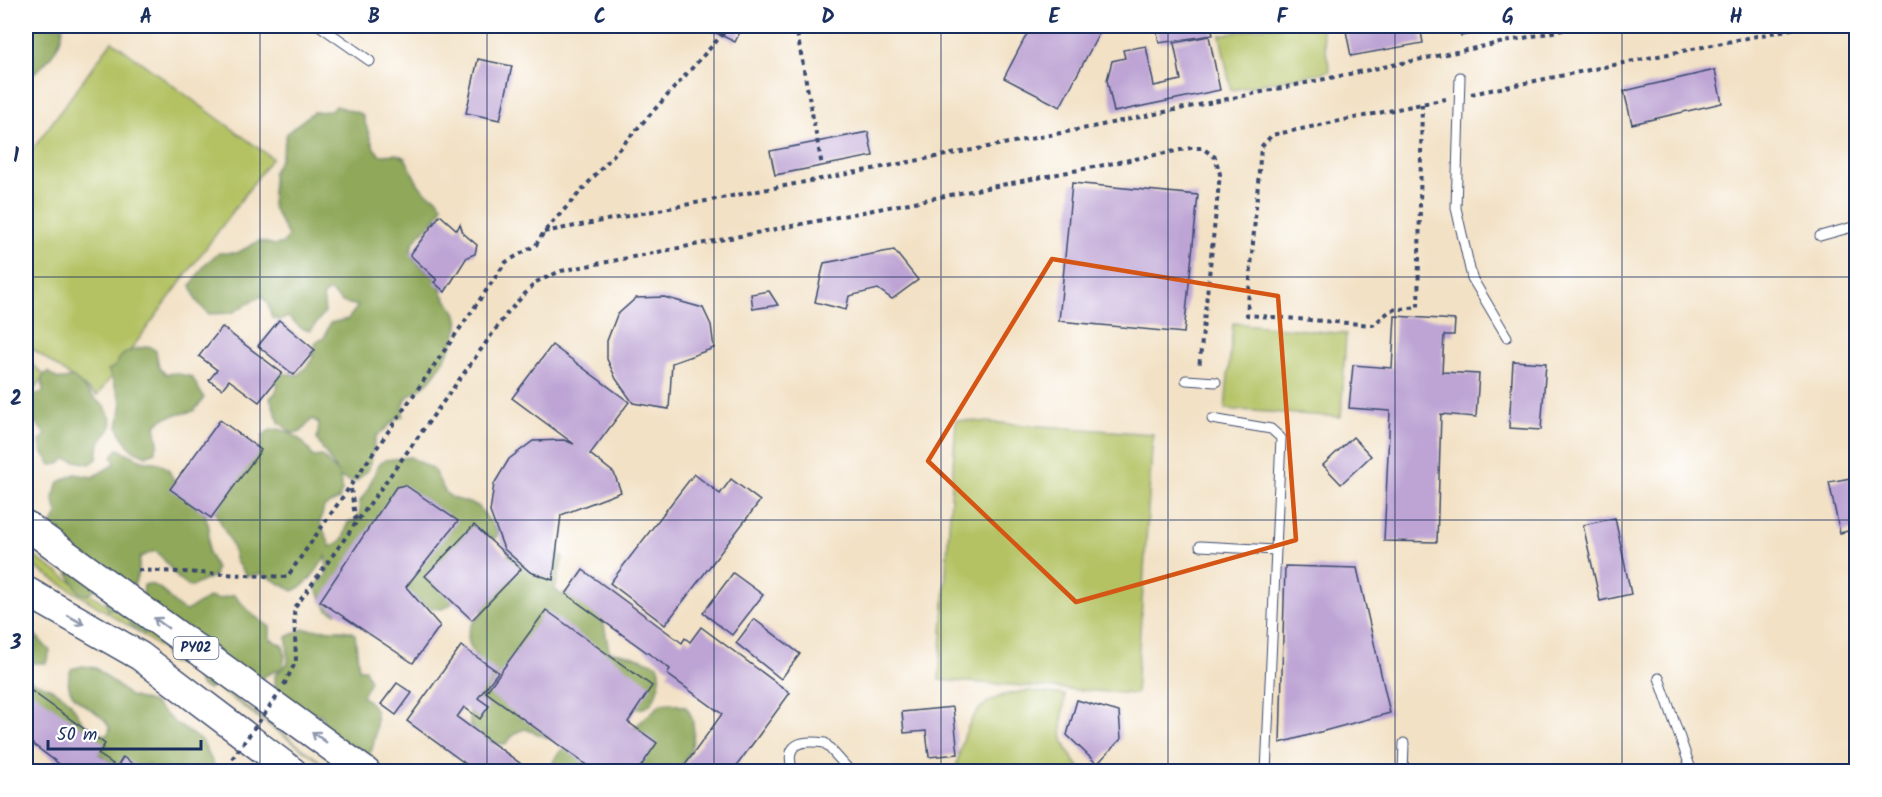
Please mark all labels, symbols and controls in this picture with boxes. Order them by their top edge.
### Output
text: A [140,2,152,34]
text: B [368,2,380,34]
text: C [594,2,606,34]
text: D [821,2,835,34]
text: E [1048,2,1060,34]
text: F [1277,2,1289,34]
text: G [1502,2,1514,34]
text: H [1729,2,1743,34]
text: 1 [13,141,19,173]
text: 2 [10,384,22,416]
one-way arrow [67,615,85,626]
one-way arrow [154,617,170,629]
text: 3 [10,628,22,660]
road number: PY02 [174,637,218,659]
scale bar [48,713,201,751]
text: 50 m [57,721,97,750]
one-way arrow [312,731,328,743]

